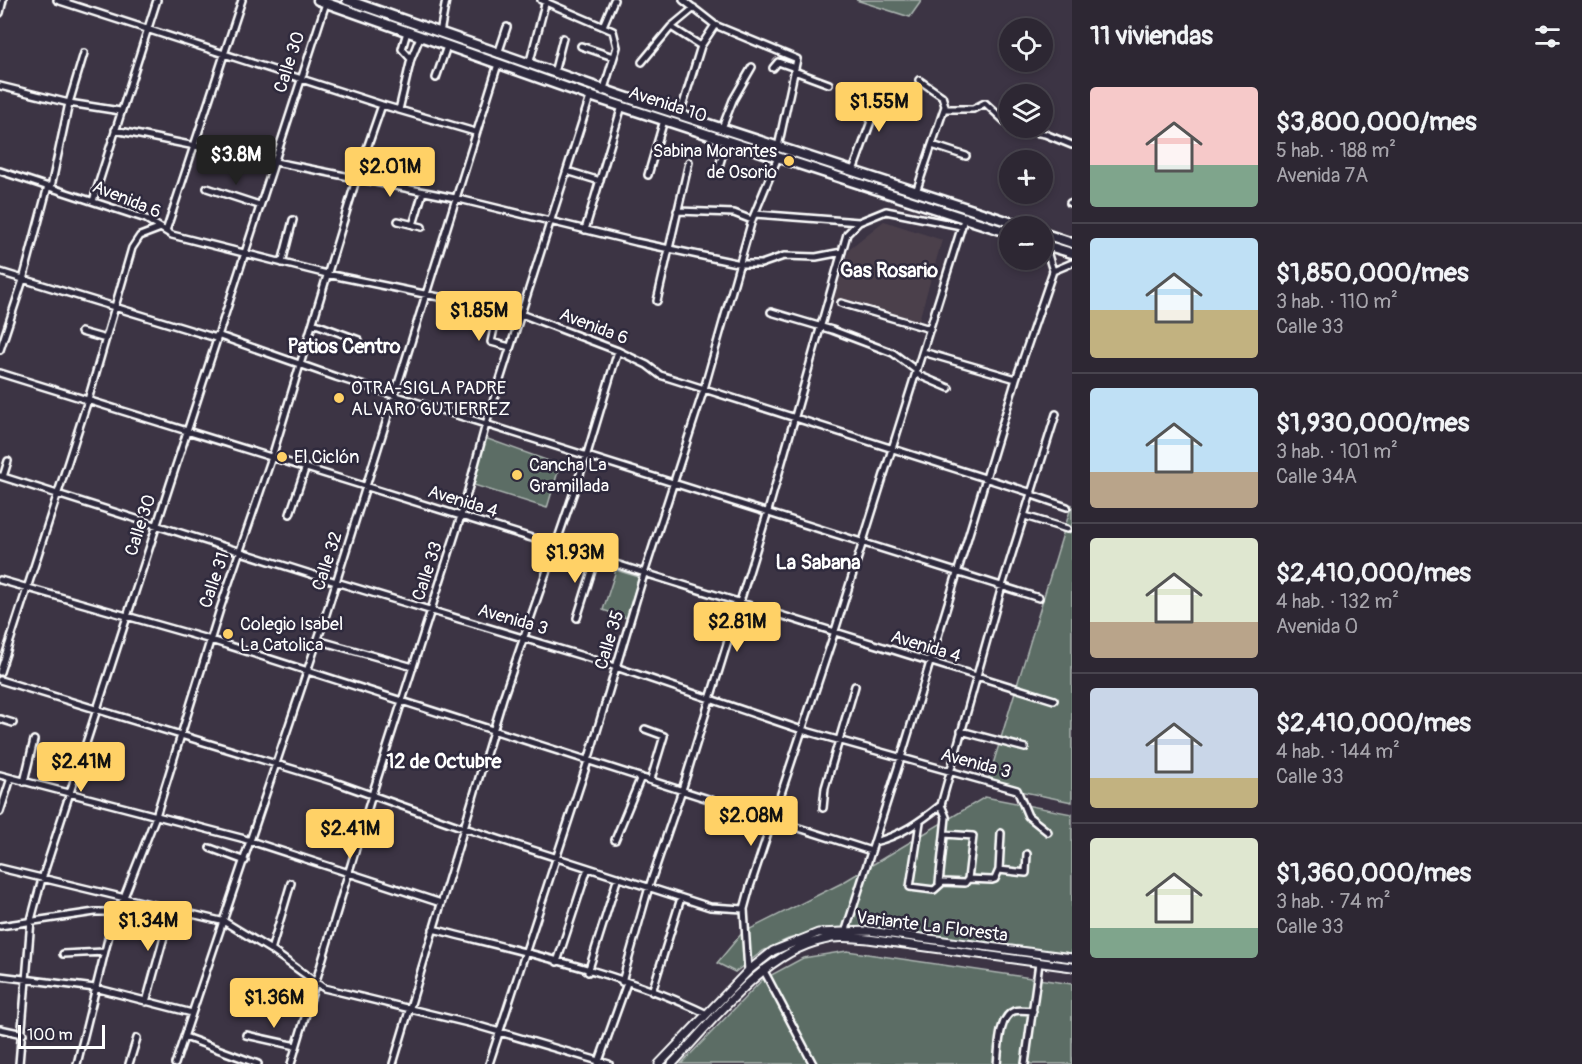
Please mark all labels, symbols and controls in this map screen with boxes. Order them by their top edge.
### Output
map controls [999,18,1053,270]
button: locate [999,18,1053,72]
text: 11 viviendas [1090,20,1213,52]
icon: filters [1531,20,1564,53]
street label: Calle 30 [269,29,310,96]
street label: Avenida 10 [626,81,710,128]
pin: $1.55M [830,82,928,133]
button: layers [999,84,1053,138]
text: $1.55M [849,89,909,114]
text: $3,800,000/mes [1276,106,1477,138]
icon: home [1138,111,1210,183]
pin: $3.8M [194,135,278,186]
text: 5 hab. · 188 m² [1276,138,1396,163]
place label: Sabina Morantes de Osorio [653,140,777,184]
text: $3.8M [211,142,261,167]
pin: $2.01M [341,147,439,198]
button: + [999,150,1053,204]
text: $2.01M [359,154,421,179]
marker: Sabina Morantes de Osorio [782,154,796,168]
text: Avenida 7A [1276,163,1368,188]
street label: Avenida 6 [89,175,165,224]
button: − [999,216,1053,270]
text: $1,850,000/mes [1276,257,1469,289]
district label: Gas Rosario [840,258,938,283]
icon: home [1138,262,1210,334]
text: 3 hab. · 110 m² [1276,289,1398,314]
pin: $1.85M [430,291,528,342]
text: $1.85M [450,298,508,323]
street label: Avenida 6 [556,303,632,350]
text: Calle 33 [1276,314,1344,339]
district label: Patios Centro [287,334,401,359]
place label: OTRA-SIGLA PADRE ALVARO GUTIERREZ [351,377,510,421]
marker: OTRA-SIGLA PADRE ALVARO GUTIERREZ [332,391,346,405]
text: $1,930,000/mes [1276,407,1469,439]
icon: home [1138,412,1210,484]
text: 3 hab. · 101 m² [1276,439,1398,464]
place label: El Ciclón [294,446,359,469]
marker: El Ciclón [275,450,289,464]
place label: Cancha La Gramillada [529,454,609,498]
text: Calle 34A [1276,464,1357,489]
marker: Cancha La Gramillada [510,468,524,482]
street label: Avenida 4 [425,480,501,523]
street label: Calle 30 [120,492,161,559]
street label: Calle 32 [307,529,348,594]
pin: $1.93M [526,533,624,584]
street label: Calle 33 [407,539,448,604]
text: $1.93M [546,540,604,565]
street label: Calle 31 [194,549,235,611]
district label: La Sabana [775,550,861,575]
text: $2,410,000/mes [1276,557,1471,589]
icon: home [1138,562,1210,634]
text: 4 hab. · 132 m² [1276,589,1399,614]
street label: Avenida 3 [475,599,551,640]
pin: $2.81M [688,602,786,653]
street label: Calle 35 [590,608,629,672]
text: $2.81M [708,609,766,634]
place label: Colegio Isabel La Catolica [240,613,343,657]
text: Avenida 0 [1276,614,1358,639]
street label: Avenida 4 [888,625,964,668]
marker: Colegio Isabel La Catolica [221,627,235,641]
text: $2,410,000/mes [1276,707,1471,739]
icon: home [1138,712,1210,784]
text: 4 hab. · 144 m² [1276,739,1400,764]
pin: $2.41M [32,742,130,793]
street label: Avenida 3 [938,743,1013,784]
text: $2.41M [51,749,111,774]
district label: 12 de Octubre [387,749,503,774]
text: Calle 33 [1276,764,1344,789]
pin: $2.08M [702,796,800,847]
text: $2.08M [719,803,783,828]
pin: $2.41M [301,809,399,860]
text: $2.41M [320,816,380,841]
text: $1,360,000/mes [1276,857,1471,889]
icon: home [1138,862,1210,934]
text: 3 hab. · 74 m² [1276,889,1391,914]
pin: $1.34M [99,901,197,952]
street label: Variante La Floresta [855,906,1009,947]
text: $1.34M [118,908,178,933]
text: Calle 33 [1276,914,1344,939]
pin: $1.36M [225,978,323,1029]
text: $1.36M [244,985,304,1010]
scale bar [18,1022,105,1050]
text: 100 m [27,1025,73,1045]

